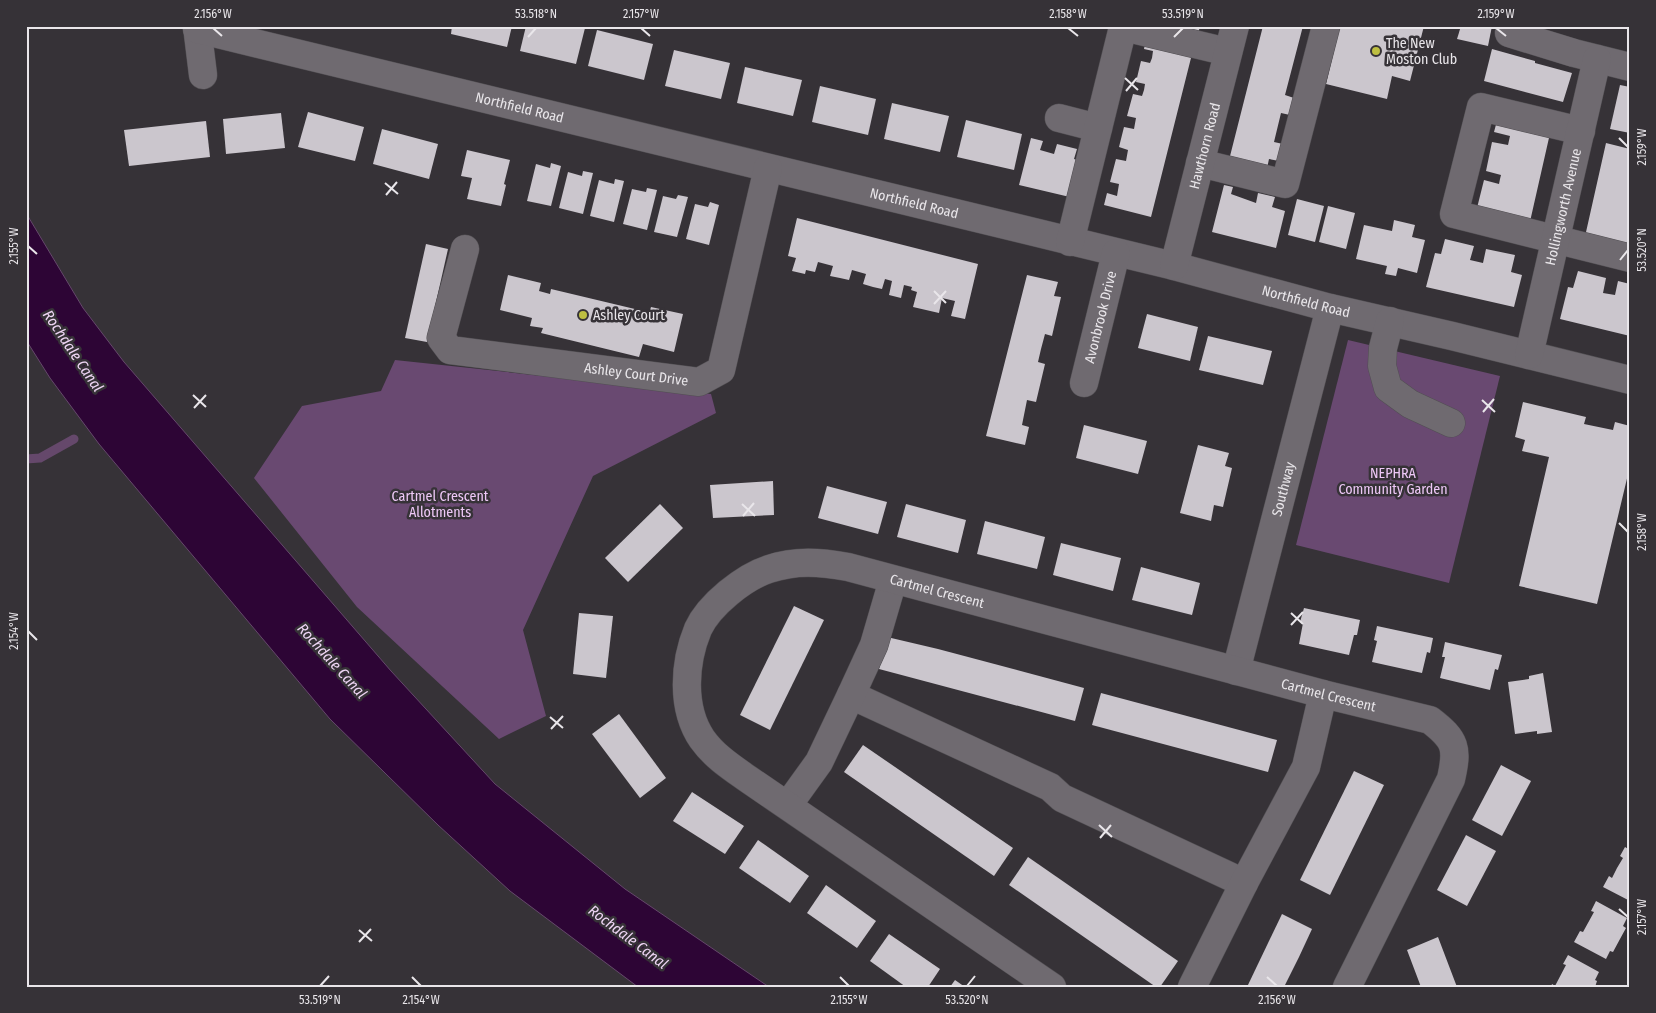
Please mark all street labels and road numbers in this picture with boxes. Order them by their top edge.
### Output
street label: Northfield Road [474,88,566,126]
street label: Hawthorn Road [1185,101,1224,191]
street label: Hollingworth Avenue [1541,147,1585,267]
street label: Northfield Road [868,184,960,222]
street label: Avonbrook Drive [1081,269,1120,365]
street label: Northfield Road [1260,282,1352,321]
street label: Ashley Court Drive [583,359,689,389]
street label: Southway [1268,459,1299,518]
street label: Cartmel Crescent [888,570,987,612]
street label: Cartmel Crescent [1279,675,1378,715]

